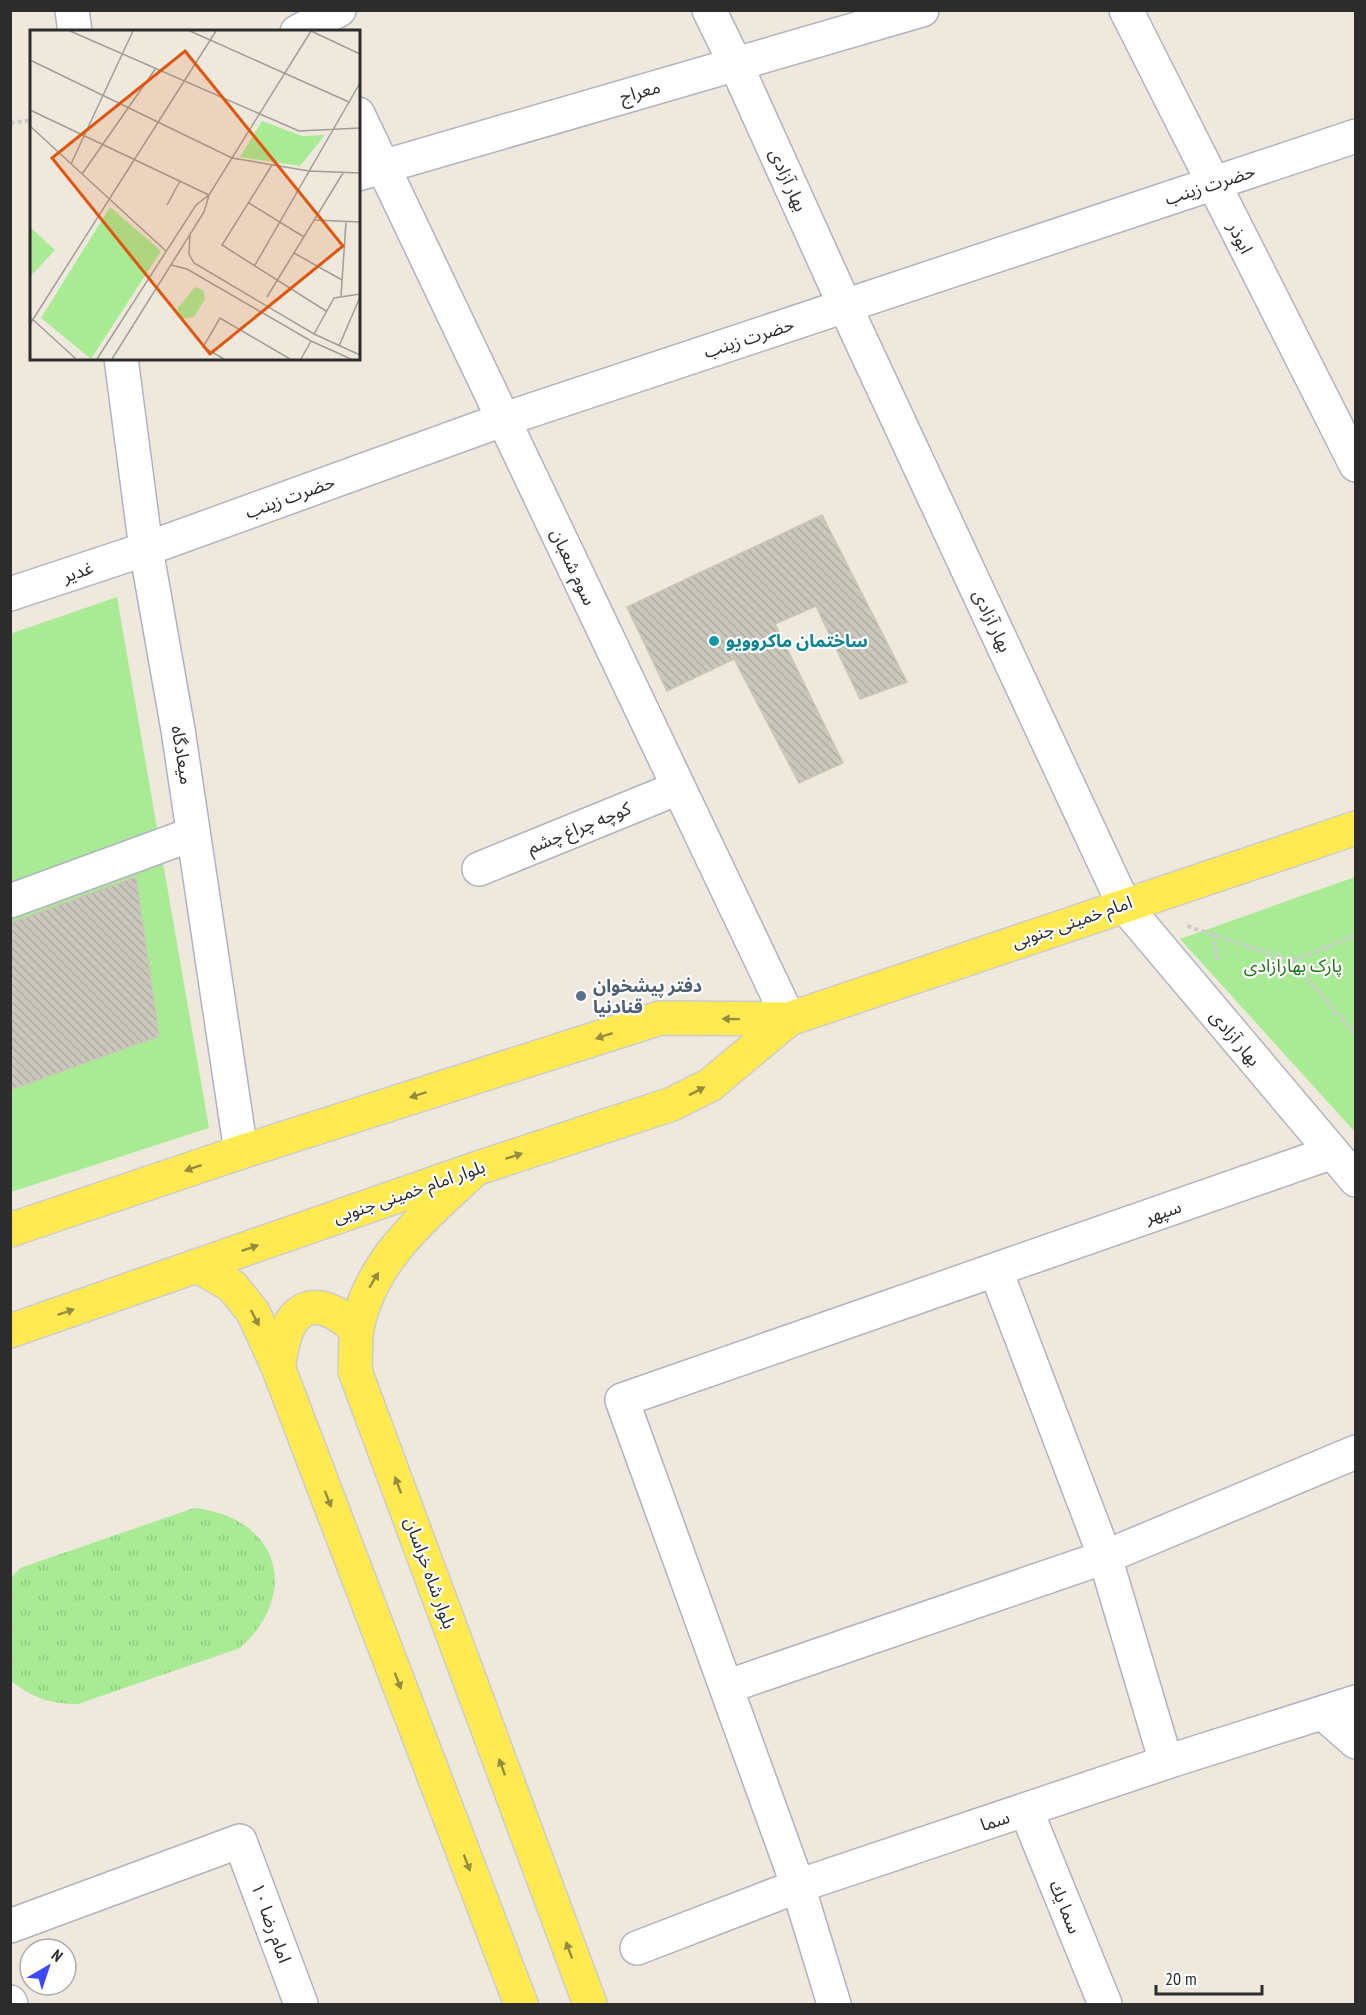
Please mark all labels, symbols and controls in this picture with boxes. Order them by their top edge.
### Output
inset map [30,30,360,360]
street label: معراج [617,75,663,110]
street label: بهار آزادی [764,145,813,215]
street label: حضرت زینب [1162,159,1258,210]
street label: ابوذر [1222,217,1258,258]
street label: حضرت زینب [701,312,797,363]
street label: حضرت زینب [242,470,338,523]
street label: سوم شعبان [543,525,601,610]
street label: غدیر [58,556,96,588]
street label: بهار آزادی [968,586,1017,656]
place label: ساختمان ماکروویو [726,629,868,652]
marker: ساختمان ماکروویو [707,634,721,648]
street label: میعادگاه [166,724,198,786]
street label: کوچه چراغ چشم [524,796,636,862]
street label: امام خمینی جنوبی [1009,890,1136,956]
park label: پارک بهارازادی [1244,954,1342,977]
place label: دفتر پیشخوان قنادنیا [593,974,702,1018]
marker: دفتر پیشخوان قنادنیا [574,989,588,1003]
street label: بهار آزادی [1205,1005,1266,1071]
one-way arrow [721,1014,740,1024]
one-way arrow [595,1032,613,1041]
one-way arrow [688,1087,706,1097]
one-way arrow [409,1091,427,1101]
one-way arrow [505,1151,523,1161]
street label: بلوار امام خمینی جنوبی [330,1155,489,1231]
one-way arrow [184,1164,202,1174]
street label: سپهر [1141,1195,1184,1229]
one-way arrow [241,1242,259,1252]
one-way arrow [369,1272,380,1288]
one-way arrow [57,1306,75,1316]
one-way arrow [250,1310,260,1327]
one-way arrow [392,1476,402,1494]
one-way arrow [324,1490,334,1508]
street label: بلوار شاه خراسان [400,1514,461,1632]
one-way arrow [393,1672,403,1690]
one-way arrow [496,1758,506,1776]
street label: سما [977,1805,1013,1836]
one-way arrow [463,1854,472,1872]
street label: سما يك [1044,1877,1087,1937]
street label: امام رضا ۱۰ [244,1880,297,1967]
north arrow [18,1937,78,1997]
one-way arrow [564,1941,574,1959]
text: N [48,1945,67,1966]
scale bar [1156,1958,1262,1996]
text: 20 m [1165,1967,1197,1990]

